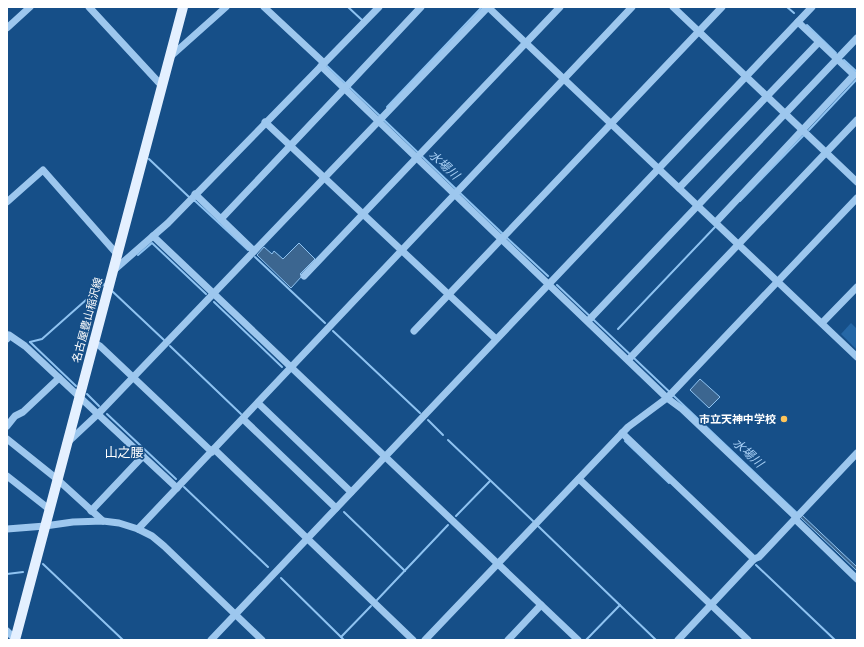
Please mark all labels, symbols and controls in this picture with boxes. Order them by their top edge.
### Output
water label: 水場川 [426,148,463,184]
street label: 名古屋豊山稲沢線 [70,276,105,364]
place label: 市立天神中学校 [699,413,776,426]
marker: 市立天神中学校 [779,414,789,424]
water label: 水場川 [730,436,767,472]
district label: 山之腰 [104,445,144,460]

